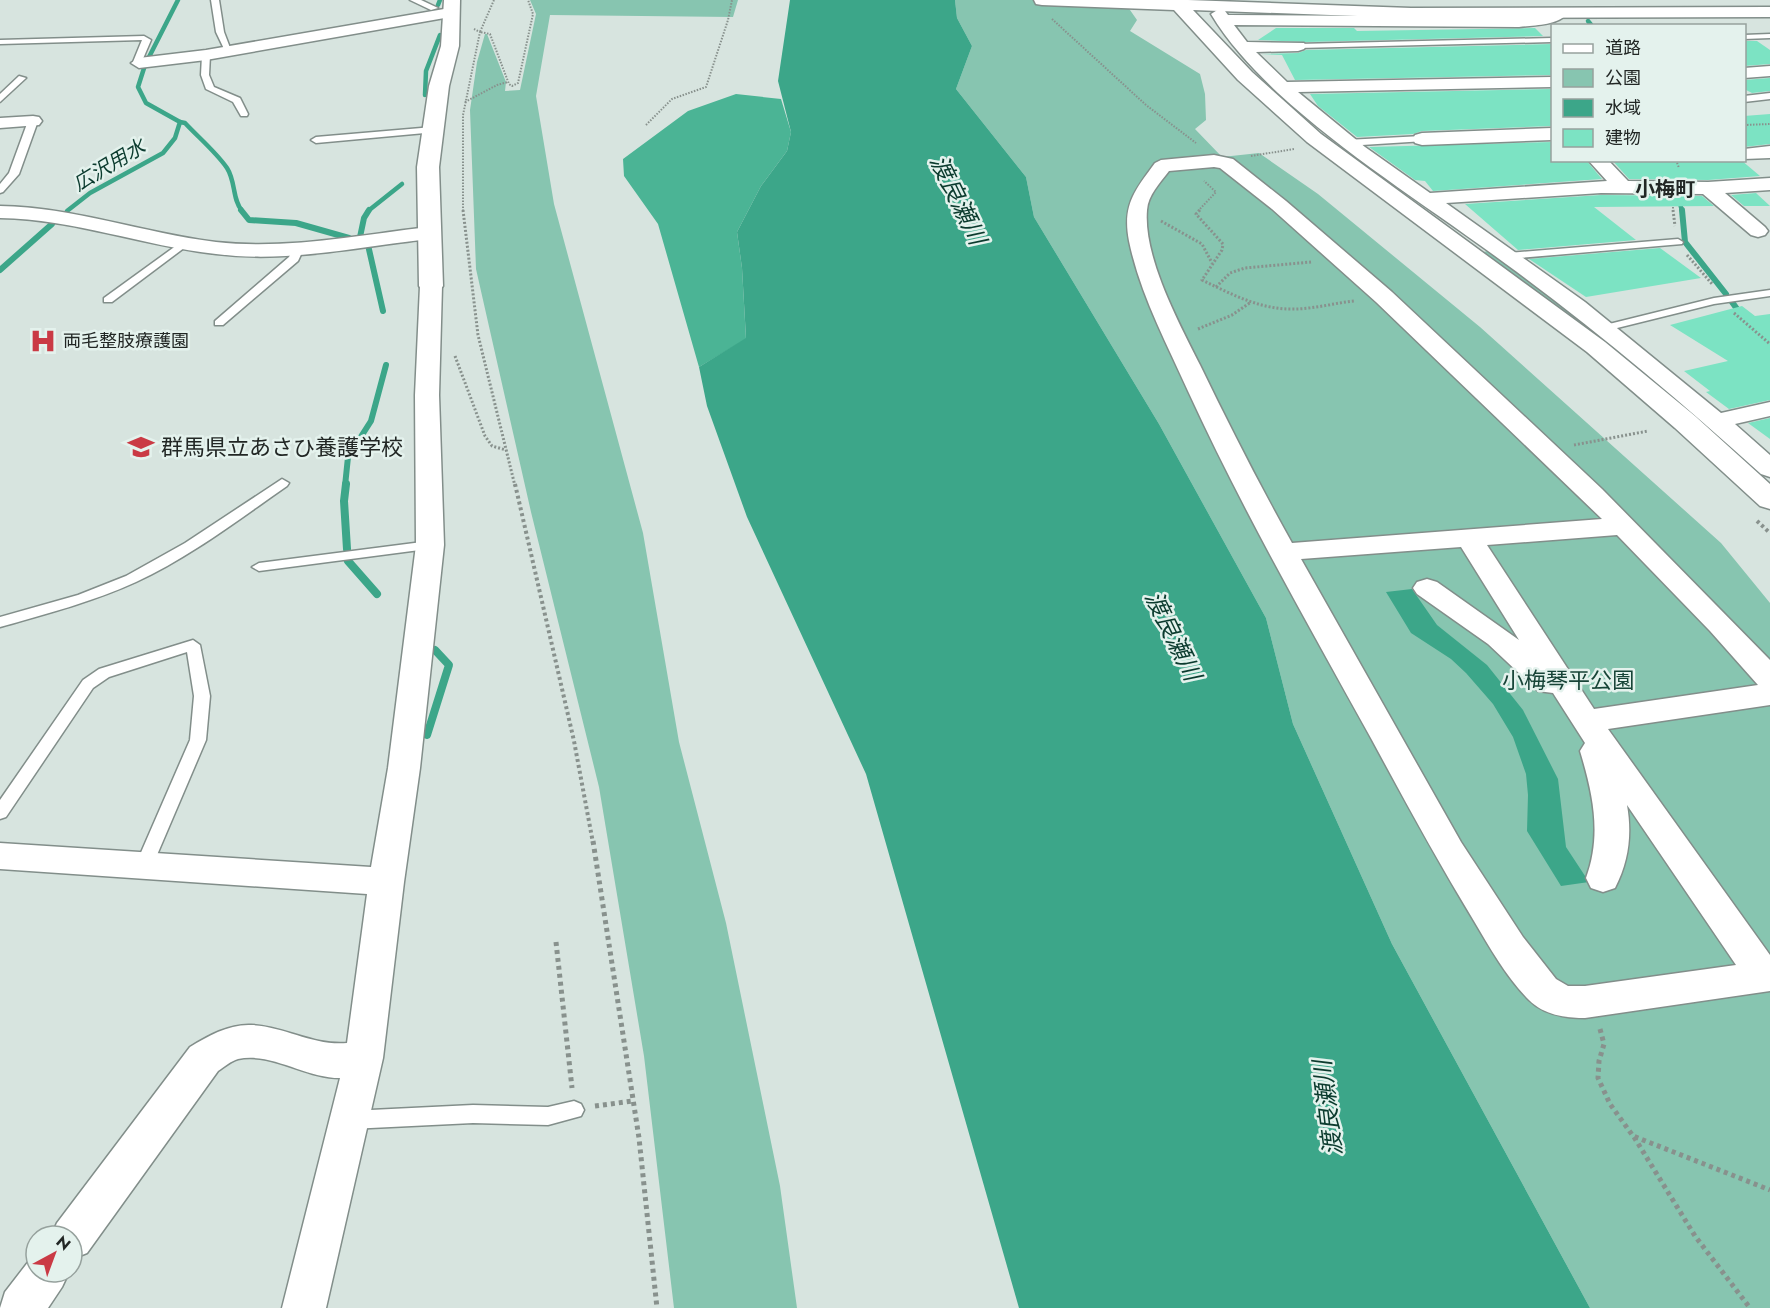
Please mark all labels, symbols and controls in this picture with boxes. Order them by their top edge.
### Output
legend [1551,24,1746,162]
text: 道路 [1605,35,1641,61]
text: 公園 [1605,65,1641,91]
text: 水域 [1605,95,1641,121]
text: 建物 [1605,125,1641,151]
water label: 広沢用水 [68,131,153,198]
water label: 渡良瀬川 [922,149,997,253]
district label: 小梅町 [1635,175,1695,204]
hospital icon: 両毛整肢療護園 [28,326,58,356]
place label: 両毛整肢療護園 [63,328,189,354]
place label: 群馬県立あさひ養護学校 [161,431,403,463]
school or university icon: 群馬県立あさひ養護学校 [126,432,156,462]
water label: 渡良瀬川 [1137,585,1212,689]
park label: 小梅琴平公園 [1502,664,1634,696]
water label: 渡良瀬川 [1304,1055,1351,1158]
north arrow [24,1224,84,1284]
text: N [51,1230,76,1256]

